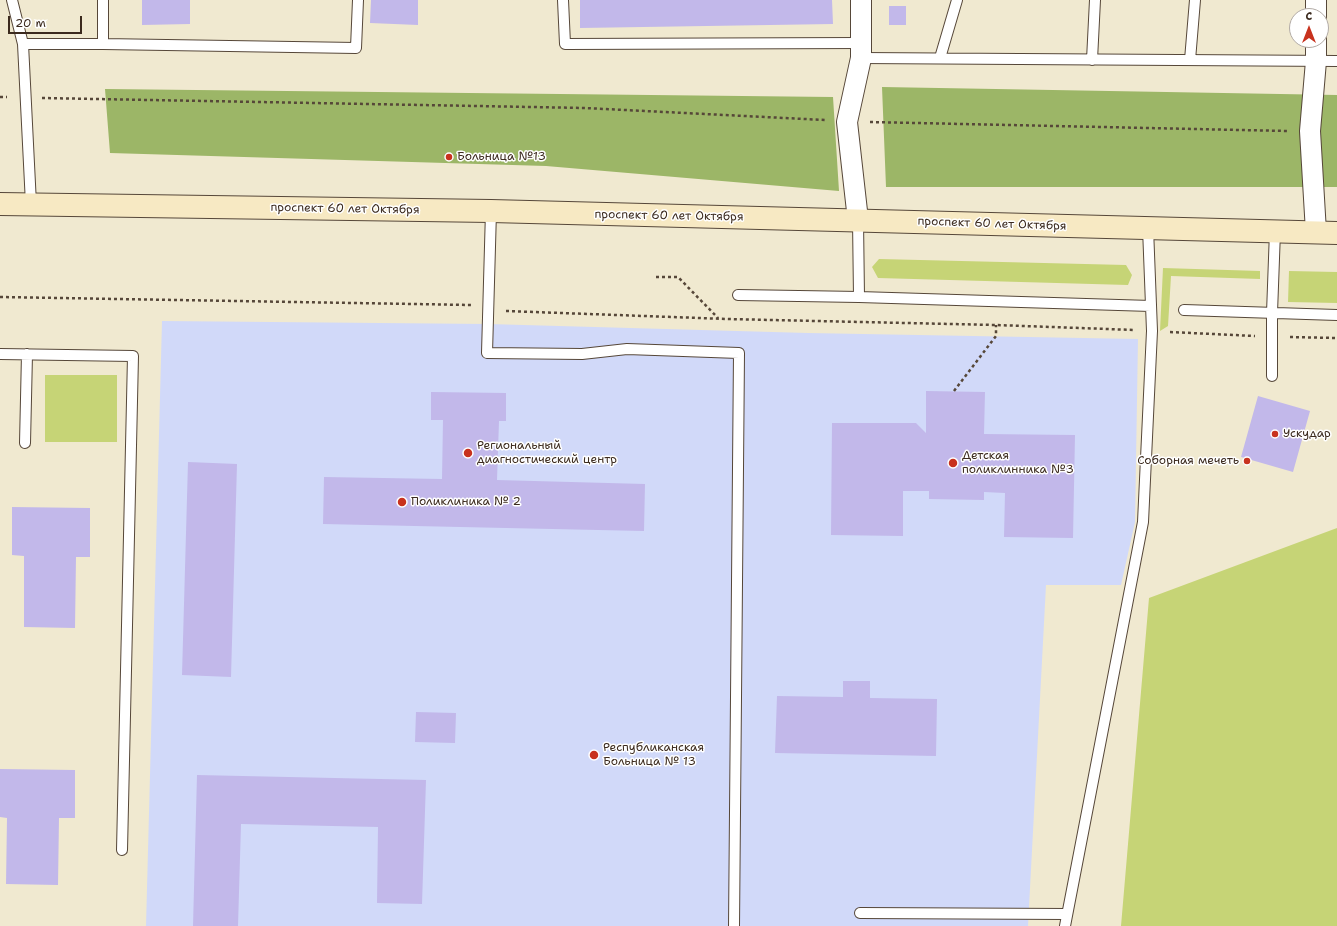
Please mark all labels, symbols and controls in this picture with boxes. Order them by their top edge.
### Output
scale bar [10,8,84,34]
north arrow [1289,8,1329,48]
text: С [1306,9,1312,24]
text: 20 m [15,15,46,31]
place label: Больница №13 [457,150,546,164]
marker: Больница №13 [444,152,454,162]
street label: проспект 60 лет Октября [270,201,420,217]
street label: проспект 60 лет Октября [594,208,744,224]
street label: проспект 60 лет Октября [917,214,1067,234]
place label: Ускудар [1283,427,1331,441]
marker: Ускудар [1270,429,1280,439]
place label: Региональный диагностический центр [477,439,617,467]
marker: Региональный диагностический центр [462,447,474,459]
place label: Детская поликлинника №3 [962,449,1074,477]
place label: Соборная мечеть [1137,454,1239,468]
marker: Соборная мечеть [1242,456,1252,466]
marker: Детская поликлинника №3 [947,457,959,469]
place label: Поликлиника № 2 [411,495,521,509]
marker: Поликлиника № 2 [396,496,408,508]
place label: Республиканская Больница № 13 [603,741,704,769]
marker: Республиканская Больница № 13 [588,749,600,761]

